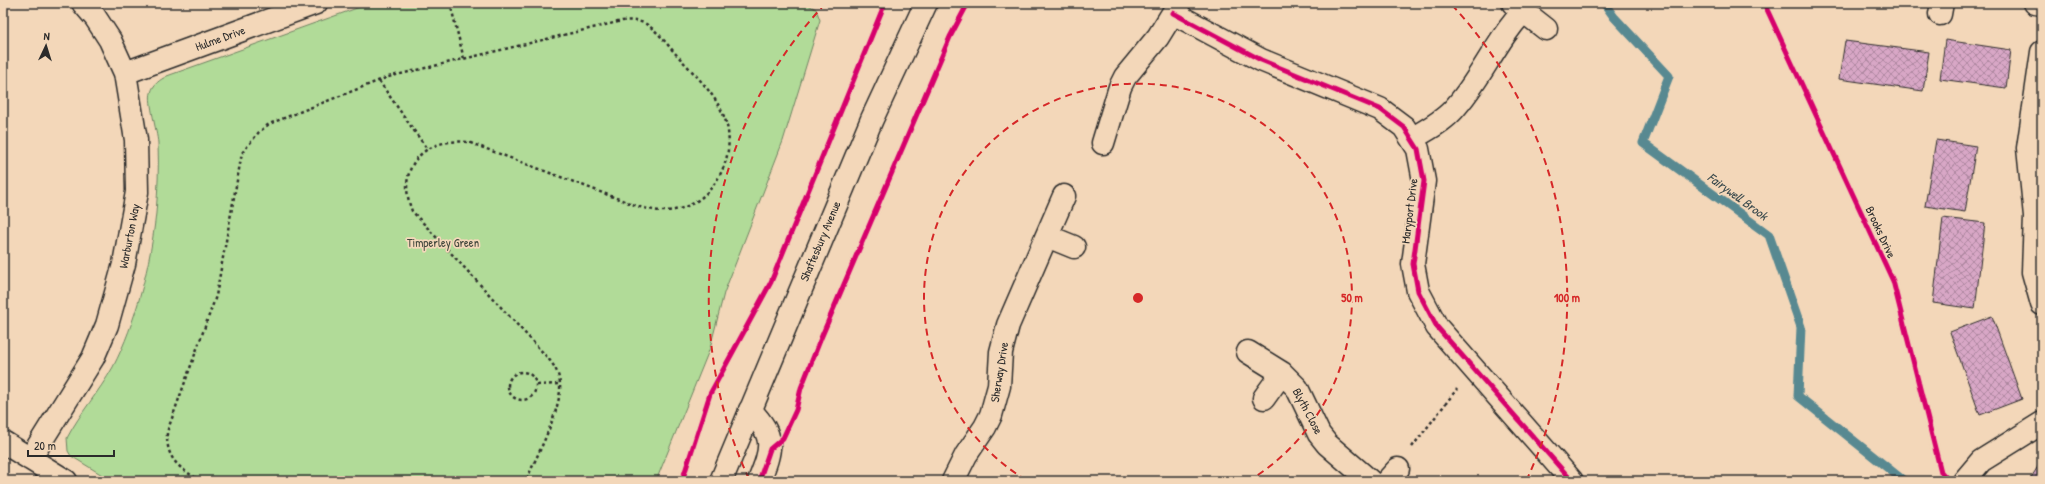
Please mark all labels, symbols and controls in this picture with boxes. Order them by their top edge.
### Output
street label: Hulme Drive [193,21,247,55]
north arrow [26,26,66,66]
text: N [43,29,50,43]
water label: Fairywell Brook [1704,168,1773,225]
street label: Maryport Drive [1397,177,1421,245]
street label: Shaftesbury Avenue [795,198,845,284]
street label: Warburton Way [114,202,144,270]
street label: Brooks Drive [1862,203,1900,261]
park label: Timperley Green [407,234,479,251]
text: 50 m [1341,289,1363,306]
text: 100 m [1554,289,1580,306]
centre of rings [1131,291,1145,305]
street label: Sherway Drive [986,341,1012,403]
street label: Blyth Close [1289,385,1327,437]
scale bar [28,432,114,458]
text: 20 m [34,437,56,454]

